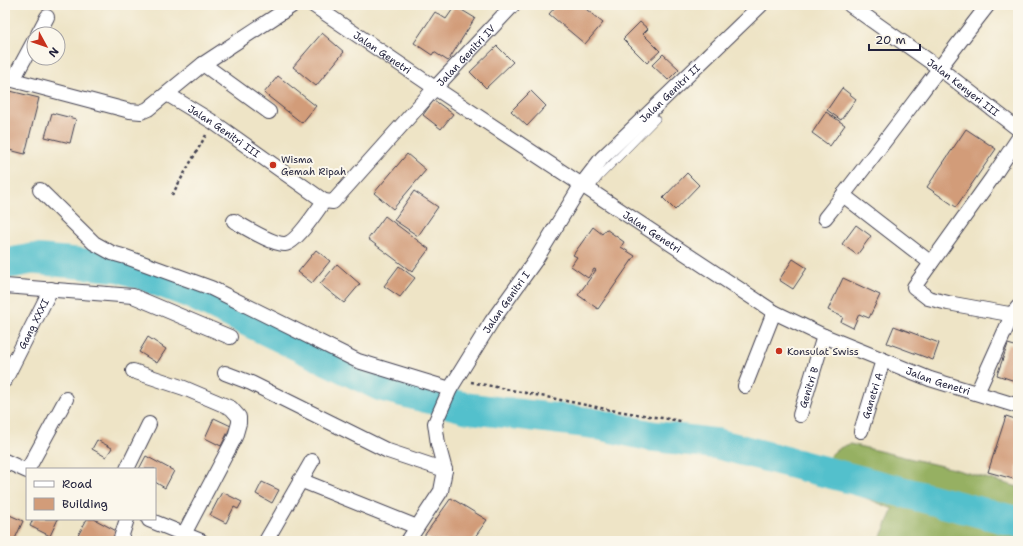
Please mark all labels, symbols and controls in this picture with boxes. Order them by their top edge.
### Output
street label: Jalan Genitri IV [434,22,498,89]
north arrow [26,26,66,66]
scale bar [869,26,920,52]
street label: Jalan Genetri [351,28,414,77]
text: 20 m [875,32,906,48]
text: N [45,44,62,60]
street label: Jalan Kenyeri III [925,56,1002,119]
street label: Jalan Genitri II [637,61,703,125]
street label: Jalan Genitri III [185,102,263,161]
place label: Wisma Gemah Ripah [281,153,346,178]
marker: Wisma Gemah Ripah [268,160,278,170]
street label: Jalan Genetri [620,208,684,256]
street label: Jalan Genitri I [480,268,533,336]
street label: Gang XXXI [16,296,52,351]
place label: Konsulat Swiss [787,345,859,358]
marker: Konsulat Swiss [774,346,784,356]
street label: Jalan Genetri [904,364,972,398]
street label: Genitri B [796,365,821,410]
street label: Ganetri A [859,371,886,420]
legend [26,468,156,520]
text: Road [62,476,93,492]
text: Building [62,496,108,512]

